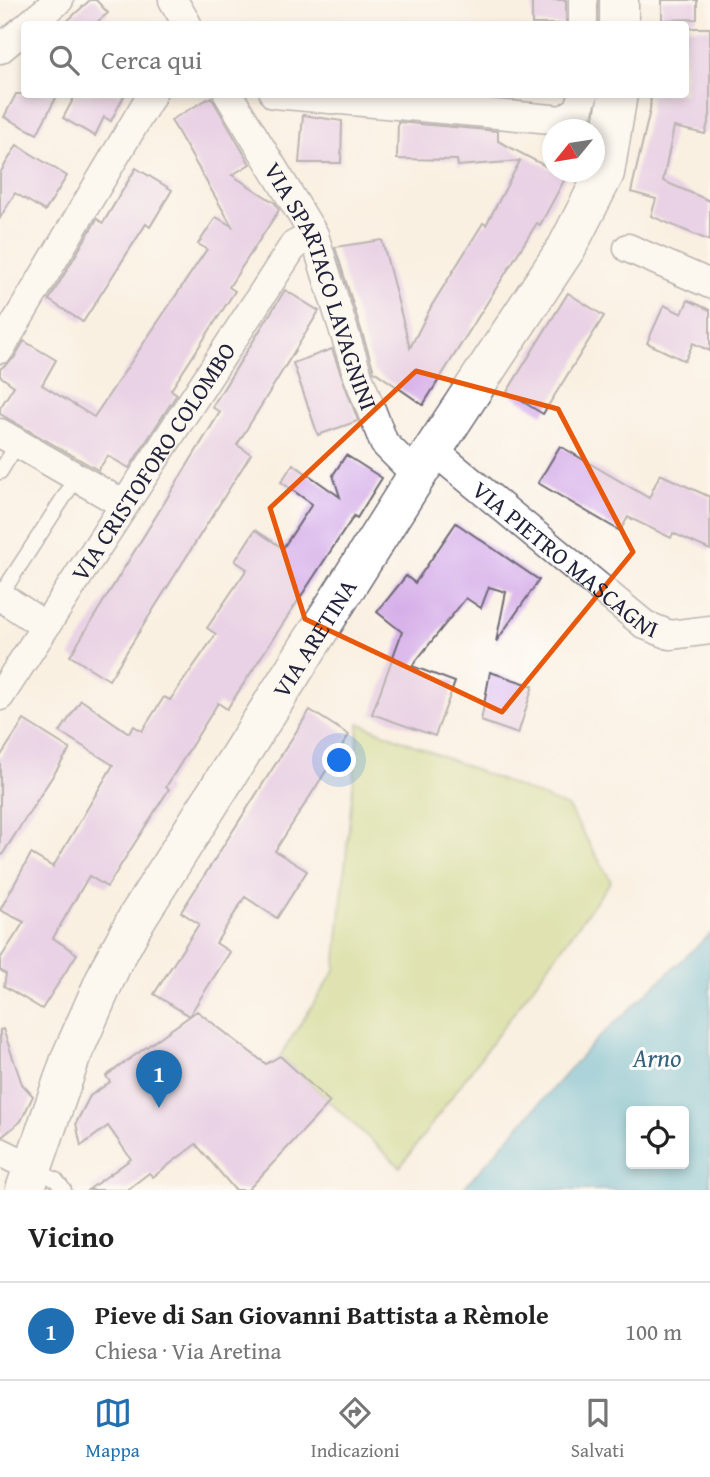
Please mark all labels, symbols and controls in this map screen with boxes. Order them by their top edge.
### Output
search box [21,21,689,98]
text: Cerca qui [101,40,202,79]
icon: search [45,41,83,79]
north arrow [542,119,605,182]
street label: VIA SPARTACO LAVAGNINI [256,155,387,415]
street label: VIA CRISTOFORO COLOMBO [62,335,244,588]
street label: VIA PIETRO MASCAGNI [465,472,664,646]
street label: VIA ARETINA [263,571,365,704]
your location [322,743,356,777]
water label: Arno [632,1038,681,1077]
pin: 1 [136,1050,182,1108]
map controls [626,1106,689,1169]
button: locate [626,1106,689,1169]
text: Vicino [28,1214,114,1258]
text: Pieve di San Giovanni Battista a Rèmole [95,1295,549,1334]
text: 1 [45,1315,57,1348]
text: 100 m [625,1315,682,1348]
text: Chiesa · Via Aretina [95,1334,281,1367]
tab: Mappa [86,1394,140,1464]
tab: Indicazioni [311,1394,400,1464]
tab: Salvati [571,1394,624,1464]

